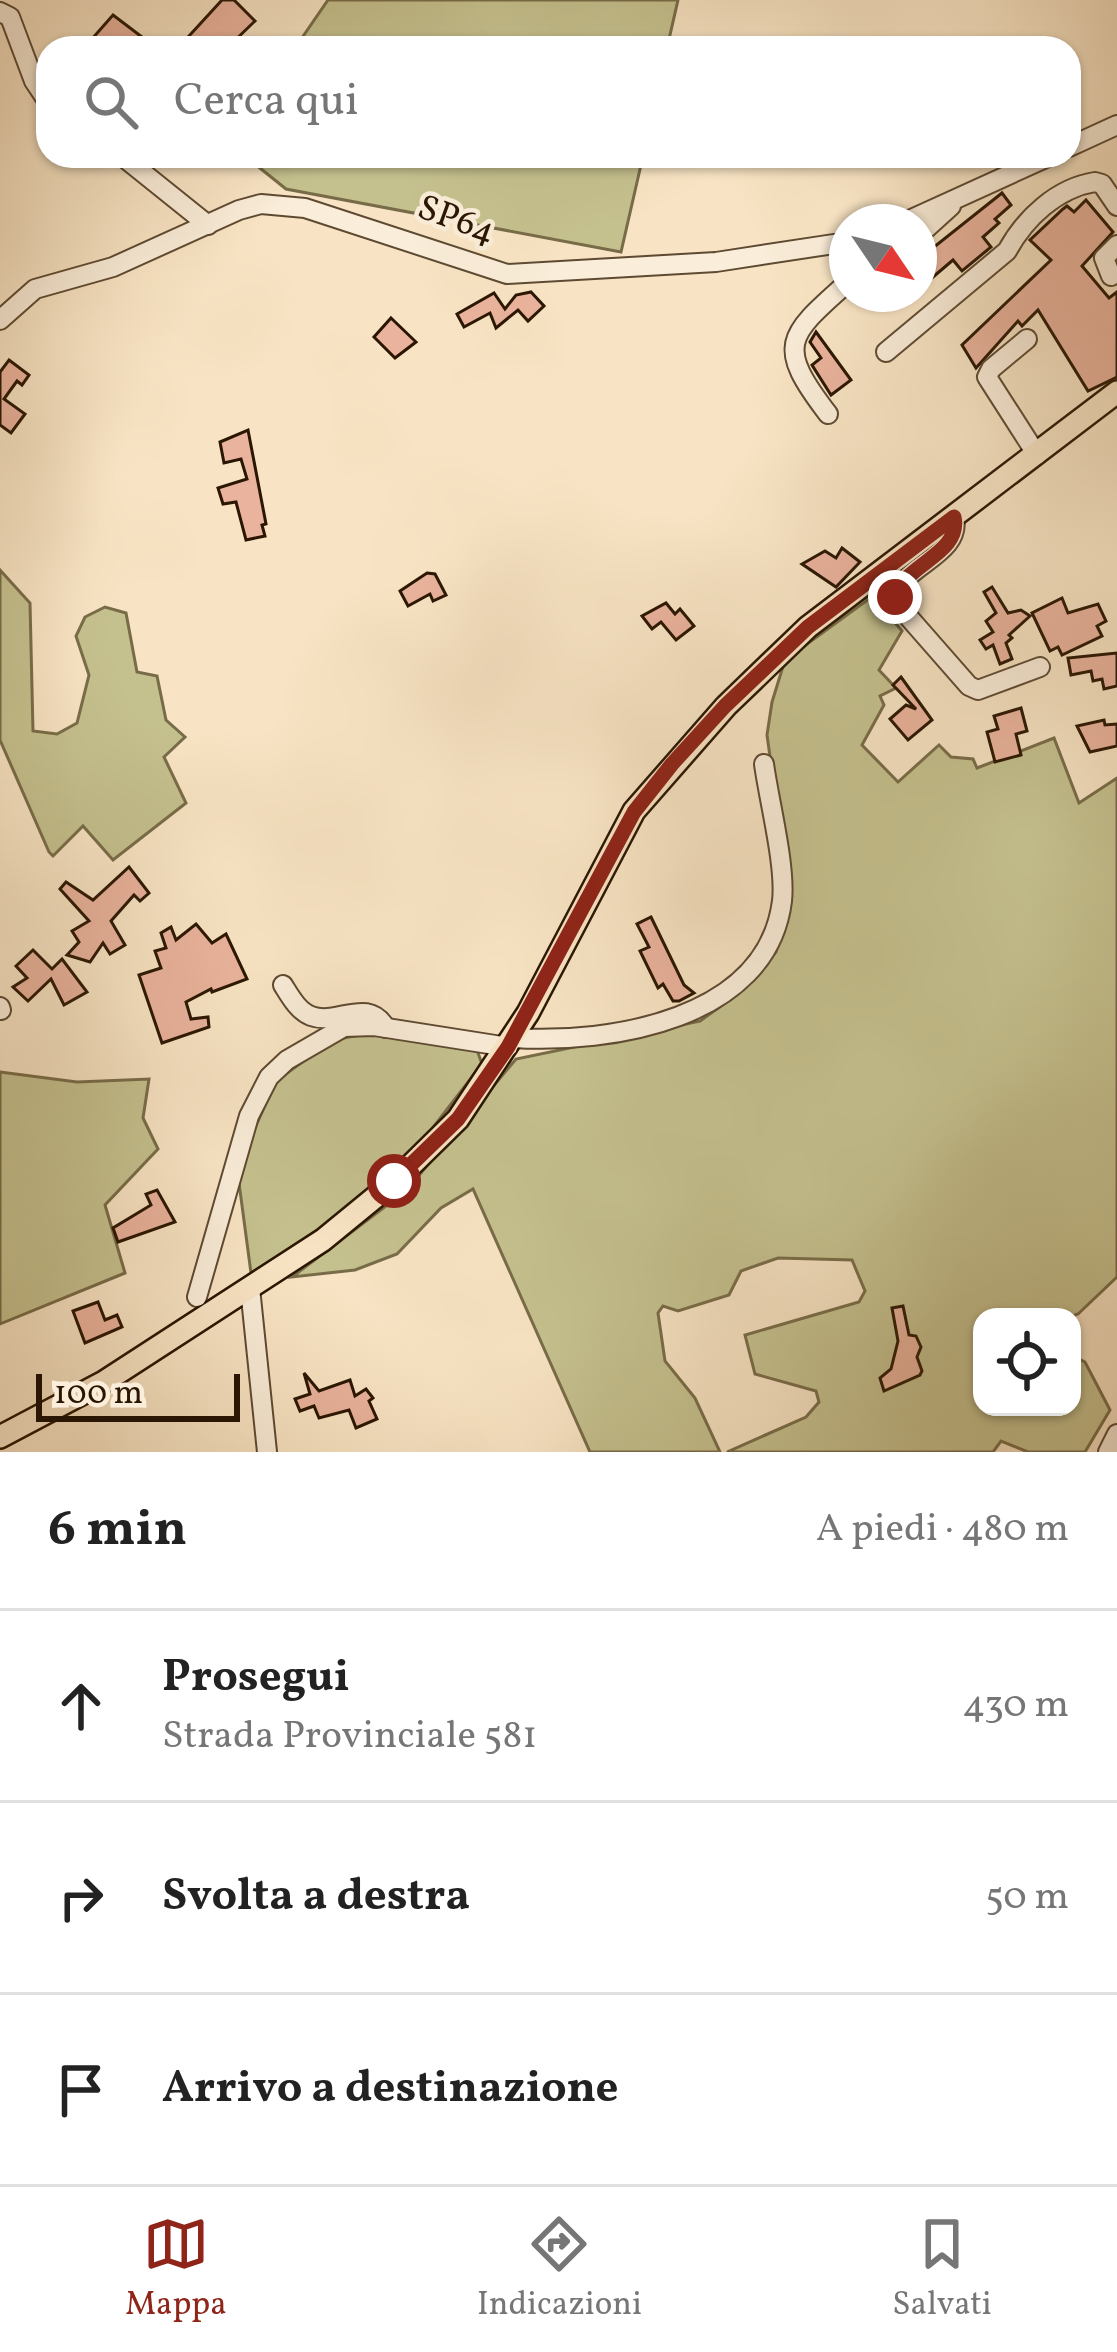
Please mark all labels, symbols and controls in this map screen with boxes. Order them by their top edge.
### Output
search box [36,36,1081,168]
icon: search [78,69,144,135]
text: Cerca qui [174,71,359,134]
street label: SP64 [410,184,502,258]
north arrow [829,204,937,312]
route end [868,570,922,624]
route start [367,1154,421,1208]
map controls [973,1308,1081,1416]
button: locate [973,1308,1081,1416]
scale bar [36,1368,240,1421]
text: 100 m [54,1372,143,1418]
text: 6 min [48,1495,187,1566]
text: A piedi · 480 m [816,1503,1069,1557]
text: Prosegui [162,1647,350,1710]
icon: ahead [48,1673,114,1739]
text: 430 m [962,1679,1069,1733]
text: Strada Provinciale 581 [162,1710,537,1764]
icon: right [48,1865,114,1931]
text: Svolta a destra [162,1866,470,1929]
text: 50 m [985,1871,1069,1925]
icon: arrive [48,2057,114,2123]
text: Arrivo a destinazione [162,2058,618,2121]
tab: Mappa [125,2211,227,2329]
tab: Indicazioni [477,2211,642,2329]
tab: Salvati [892,2211,992,2329]

